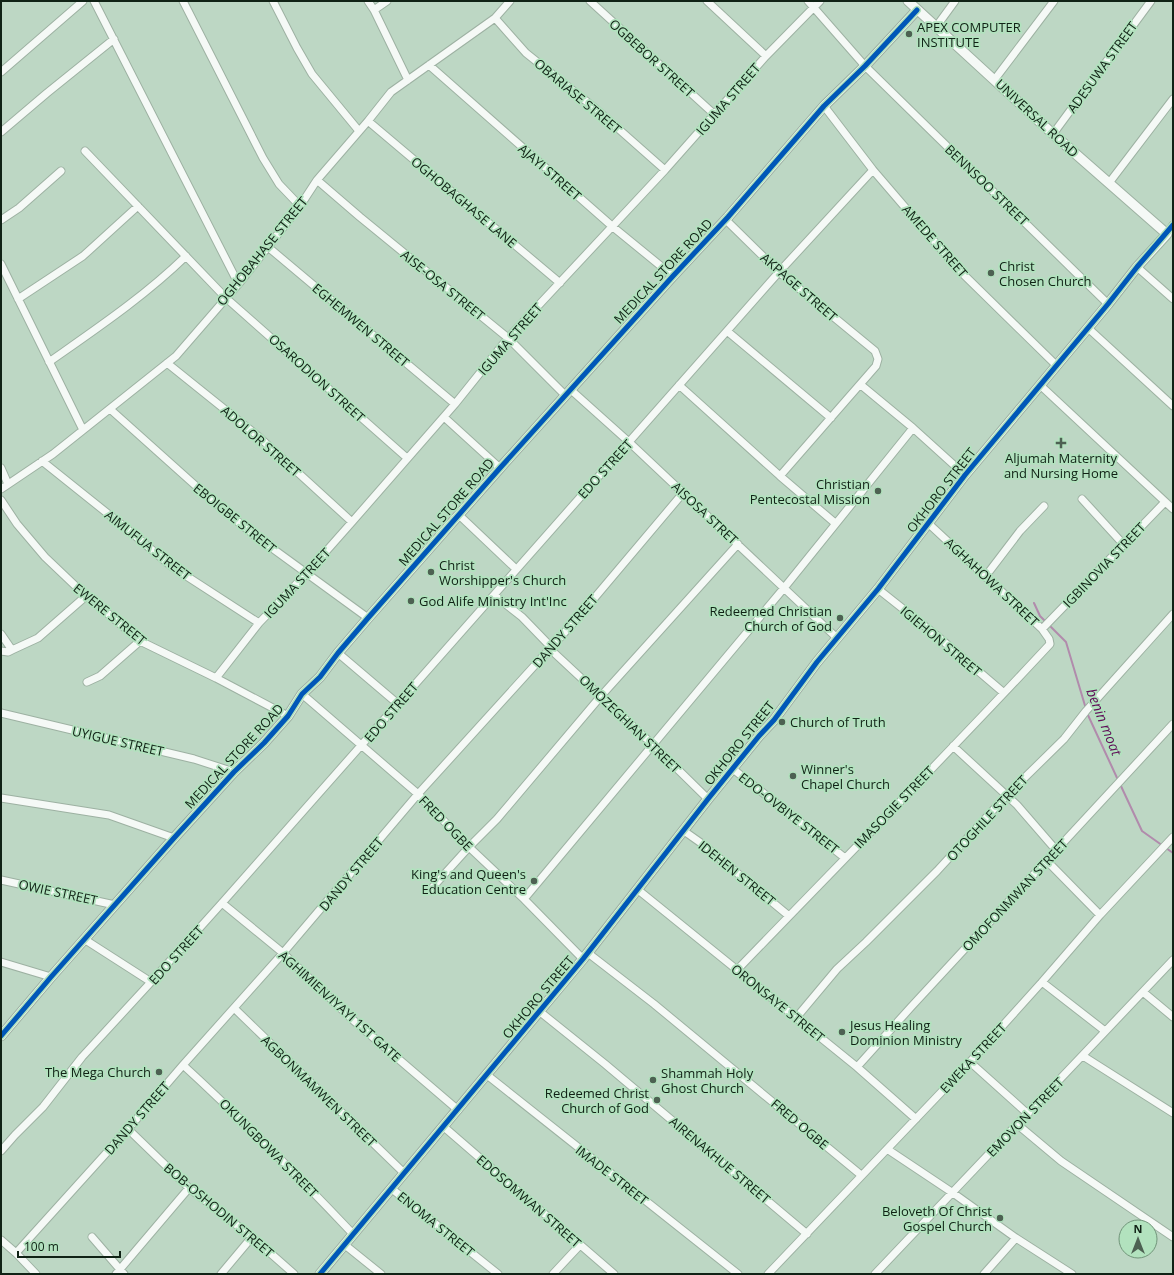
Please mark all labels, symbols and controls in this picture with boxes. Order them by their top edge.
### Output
street label: OGBEBOR STREET [605,15,699,102]
street label: ADESUWA STREET [1063,17,1142,116]
place label: APEX COMPUTER INSTITUTE [917,18,1021,51]
marker: APEX COMPUTER INSTITUTE [904,29,914,39]
street label: OBARIASE STREET [531,54,626,138]
street label: IGUMA STREET [692,59,765,139]
street label: UNIVERSAL ROAD [992,75,1082,161]
street label: AJAYI STREET [515,140,586,205]
street label: BENNSOO STREET [941,140,1033,230]
street label: OGHOBAGHASE LANE [407,152,521,252]
street label: OGHOBAHASE STREET [212,192,312,309]
street label: AMEDE STREET [898,201,972,282]
street label: MEDICAL STORE ROAD [610,215,716,327]
street label: AISE-OSA STREET [397,246,489,325]
street label: AKPAGE STREET [757,249,842,326]
place label: Christ Chosen Church [999,257,1091,290]
marker: Christ Chosen Church [986,268,996,278]
street label: EGHEMWEN STREET [309,279,414,371]
street label: IGUMA STREET [474,299,547,379]
street label: OSARODION STREET [265,330,370,427]
street label: ADOLOR STREET [217,401,305,481]
street label: EDO STREET [574,435,637,503]
marker: Aljumah Maternity and Nursing Home [1055,437,1067,449]
street label: OKHORO STREET [902,443,980,536]
place label: Aljumah Maternity and Nursing Home [1004,449,1118,482]
street label: MEDICAL STORE ROAD [394,454,498,570]
place label: Christian Pentecostal Mission [750,475,870,508]
street label: AISOSA STRET [668,478,743,549]
street label: EBOIGBE STREET [190,479,281,558]
marker: Christian Pentecostal Mission [873,486,883,496]
street label: AIMUFUA STREET [101,506,195,585]
street label: IGBINOVIA STREET [1059,518,1150,612]
street label: AGHAHOWA STREET [941,534,1044,631]
street label: IGUMA STREET [260,543,335,622]
place label: Christ Worshipper's Church [439,556,566,589]
marker: Christ Worshipper's Church [426,567,436,577]
street label: EWERE STREET [70,579,151,650]
street label: DANDY STREET [528,590,602,671]
place label: God Alife Ministry Int'Inc [419,592,567,610]
marker: God Alife Ministry Int'Inc [406,596,416,606]
place label: Redeemed Christian Church of God [709,602,832,635]
street label: IGIEHON STREET [897,602,986,681]
marker: Redeemed Christian Church of God [835,613,845,623]
street label: OMOZEGHIAN STREET [575,671,685,778]
street label: EDO STREET [360,678,423,746]
water label: benin moat [1082,685,1127,760]
street label: OKHORO STREET [700,697,779,789]
street label: MEDICAL STORE ROAD [181,700,287,812]
place label: Church of Truth [790,713,886,731]
marker: Church of Truth [777,717,787,727]
street label: UYIGUE STREET [70,722,167,761]
place label: Winner's Chapel Church [801,760,890,793]
street label: IMASOGIE STREET [850,761,939,852]
street label: EDO-OVBIYE STREET [735,768,844,858]
marker: Winner's Chapel Church [788,771,798,781]
street label: OTOGHILE STREET [942,771,1032,865]
street label: FRED OGBE [415,792,477,854]
street label: DANDY STREET [315,833,388,915]
street label: OMOFONMWAN STREET [958,834,1072,955]
street label: IDEHEN STREET [695,836,780,910]
place label: King's and Queen's Education Centre [411,865,526,898]
street label: OWIE STREET [17,875,100,909]
marker: King's and Queen's Education Centre [529,876,539,886]
street label: EDO STREET [145,921,208,989]
street label: AGHIMIEN/IYAYI 1ST GATE [275,946,405,1066]
street label: OKHORO STREET [498,951,579,1042]
street label: ORONSAYE STREET [728,960,829,1047]
place label: Jesus Healing Dominion Ministry [848,1016,962,1049]
street label: EWEKA STREET [936,1018,1011,1097]
marker: Jesus Healing Dominion Ministry [837,1027,847,1037]
street label: AGBONMAMWEN STREET [257,1031,381,1152]
place label: The Mega Church [45,1063,151,1081]
place label: Shammah Holy Ghost Church [661,1064,754,1097]
marker: The Mega Church [154,1067,164,1077]
street label: EMOVON STREET [982,1073,1068,1161]
marker: Shammah Holy Ghost Church [648,1075,658,1085]
street label: DANDY STREET [100,1077,174,1158]
place label: Redeemed Christ Church of God [545,1084,649,1117]
street label: OKUNGBOWA STREET [216,1095,323,1202]
marker: Redeemed Christ Church of God [652,1095,662,1105]
street label: FRED OGBE [767,1095,833,1153]
street label: AIRENAKHUE STREET [666,1112,775,1208]
street label: IMADE STREET [572,1141,653,1210]
street label: EDOSOMWAN STREET [473,1151,586,1252]
street label: BOB-OSHODIN STREET [160,1159,278,1262]
street label: ENOMA STREET [394,1187,479,1261]
place label: Beloveth Of Christ Gospel Church [882,1202,992,1235]
marker: Beloveth Of Christ Gospel Church [995,1213,1005,1223]
north arrow [1118,1219,1158,1259]
text: N [1134,1221,1142,1236]
scale bar [18,1233,120,1259]
text: 100 m [24,1238,59,1255]

